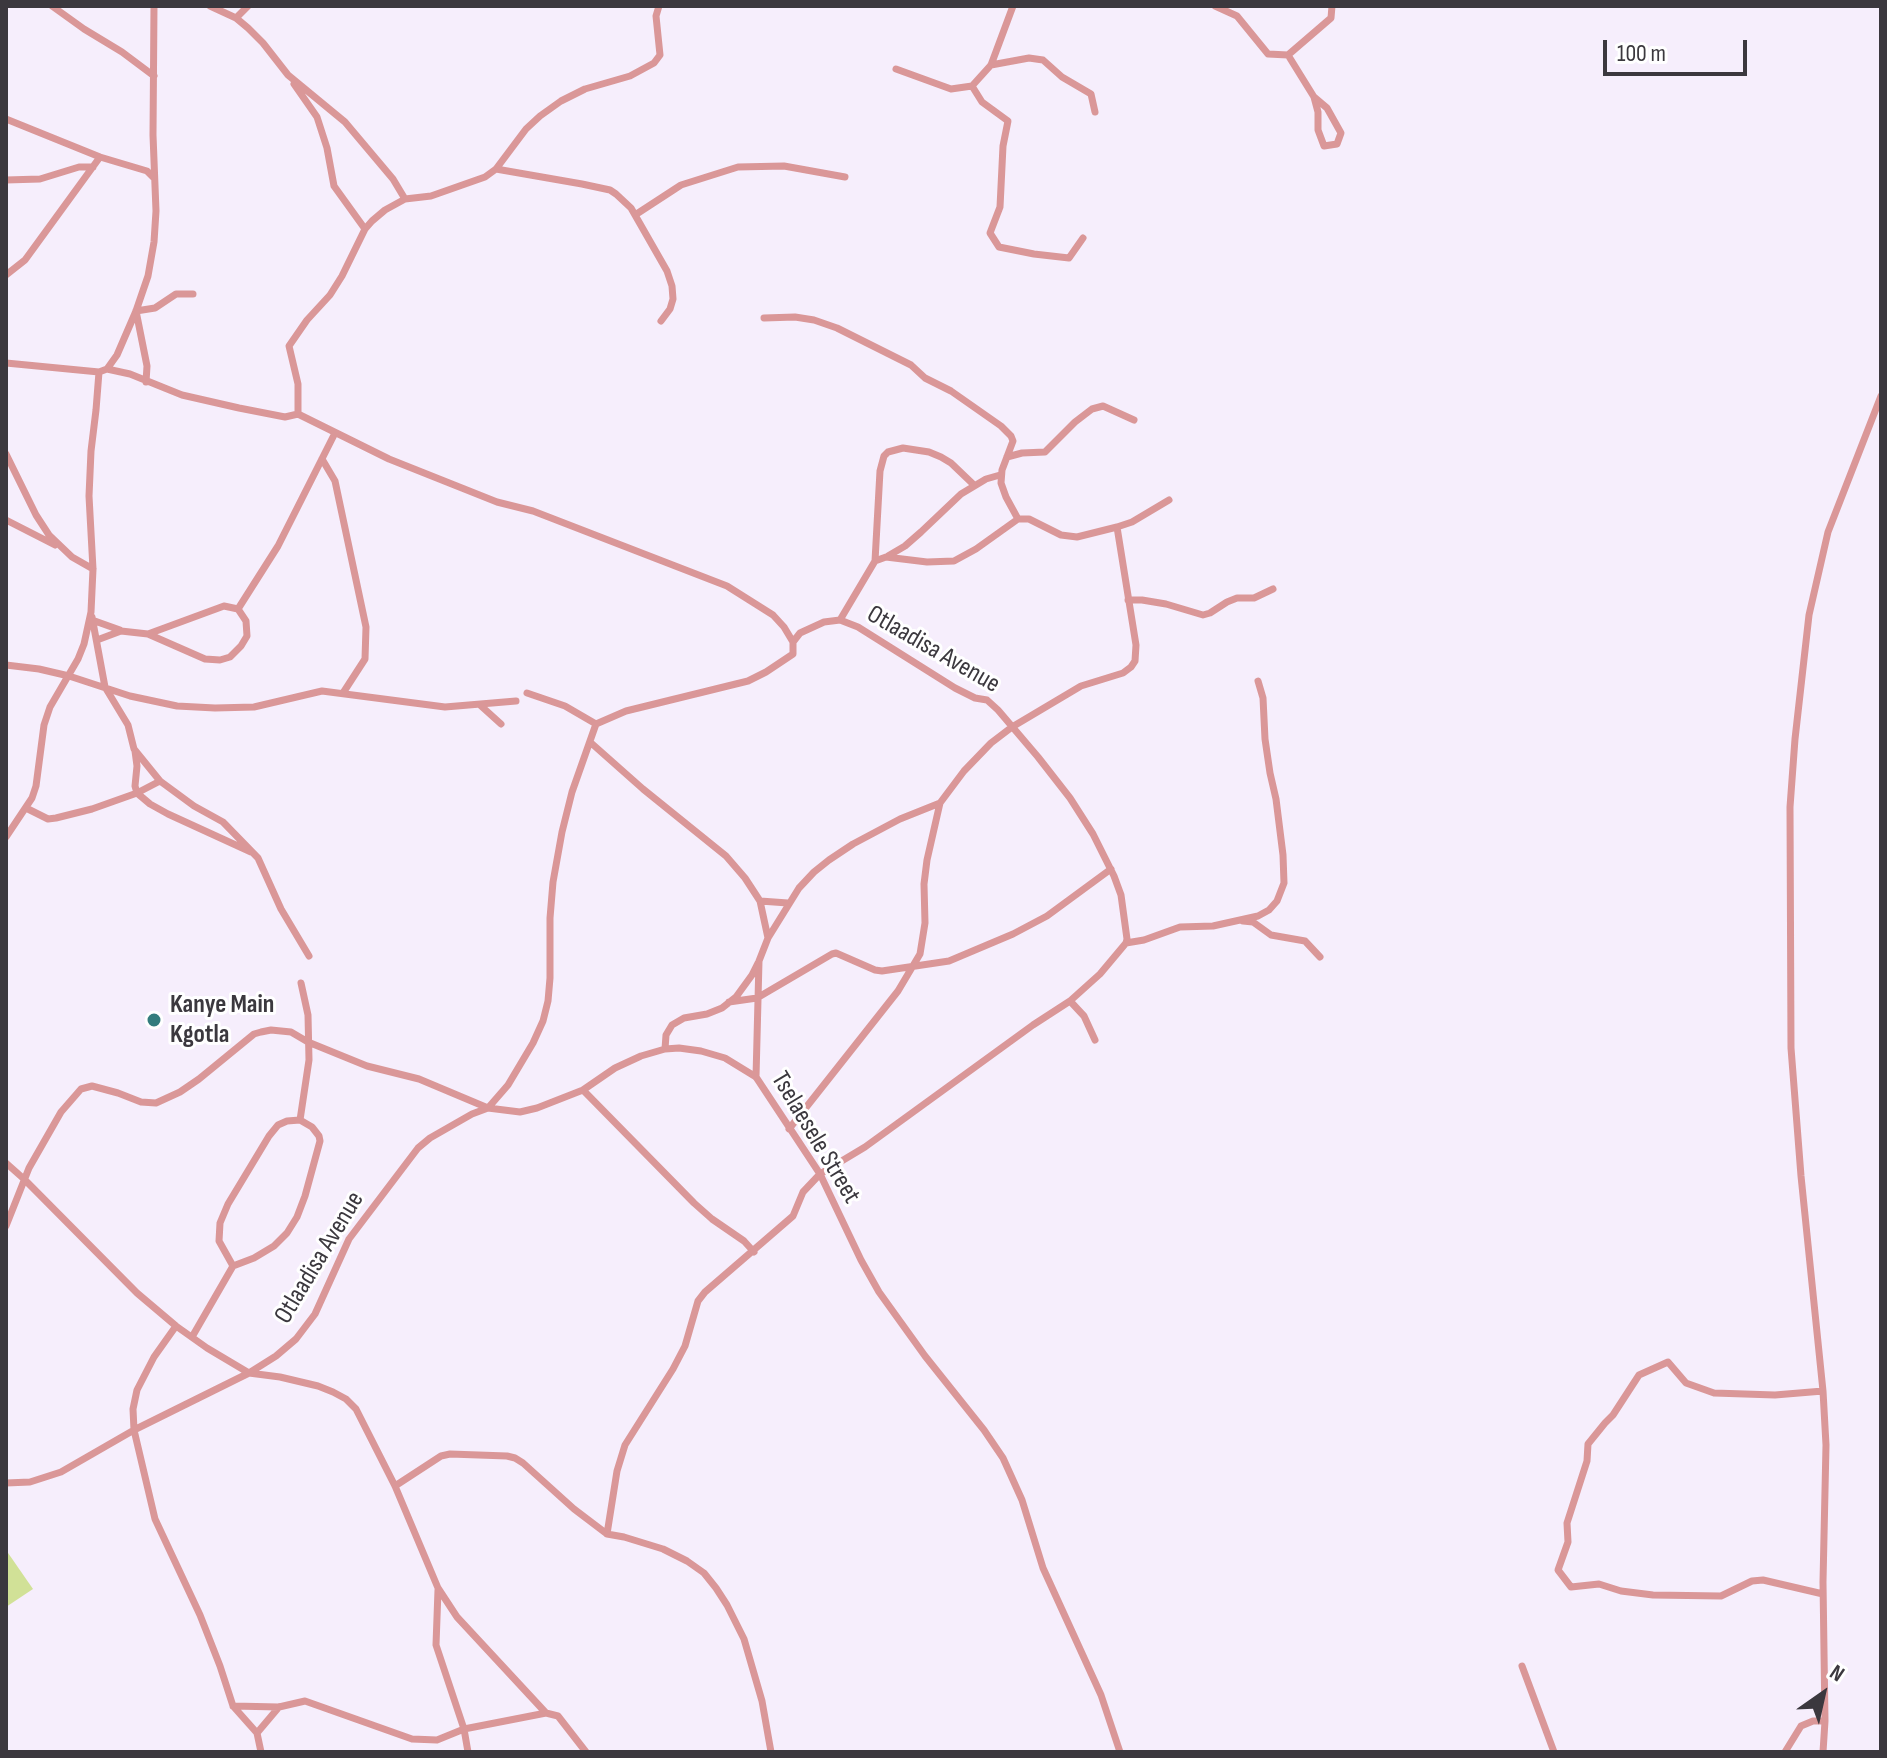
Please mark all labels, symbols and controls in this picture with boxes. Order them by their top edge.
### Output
scale bar [1607,24,1751,74]
text: 100 m [1617,39,1666,68]
street label: Otlaadisa Avenue [861,599,1005,701]
place label: Kanye Main Kgotla [170,989,274,1050]
marker: Kanye Main Kgotla [145,1011,163,1029]
street label: Tselaesele Street [763,1066,867,1210]
street label: Otlaadisa Avenue [268,1186,372,1330]
north arrow [1783,1654,1863,1734]
text: N [1824,1659,1849,1688]

